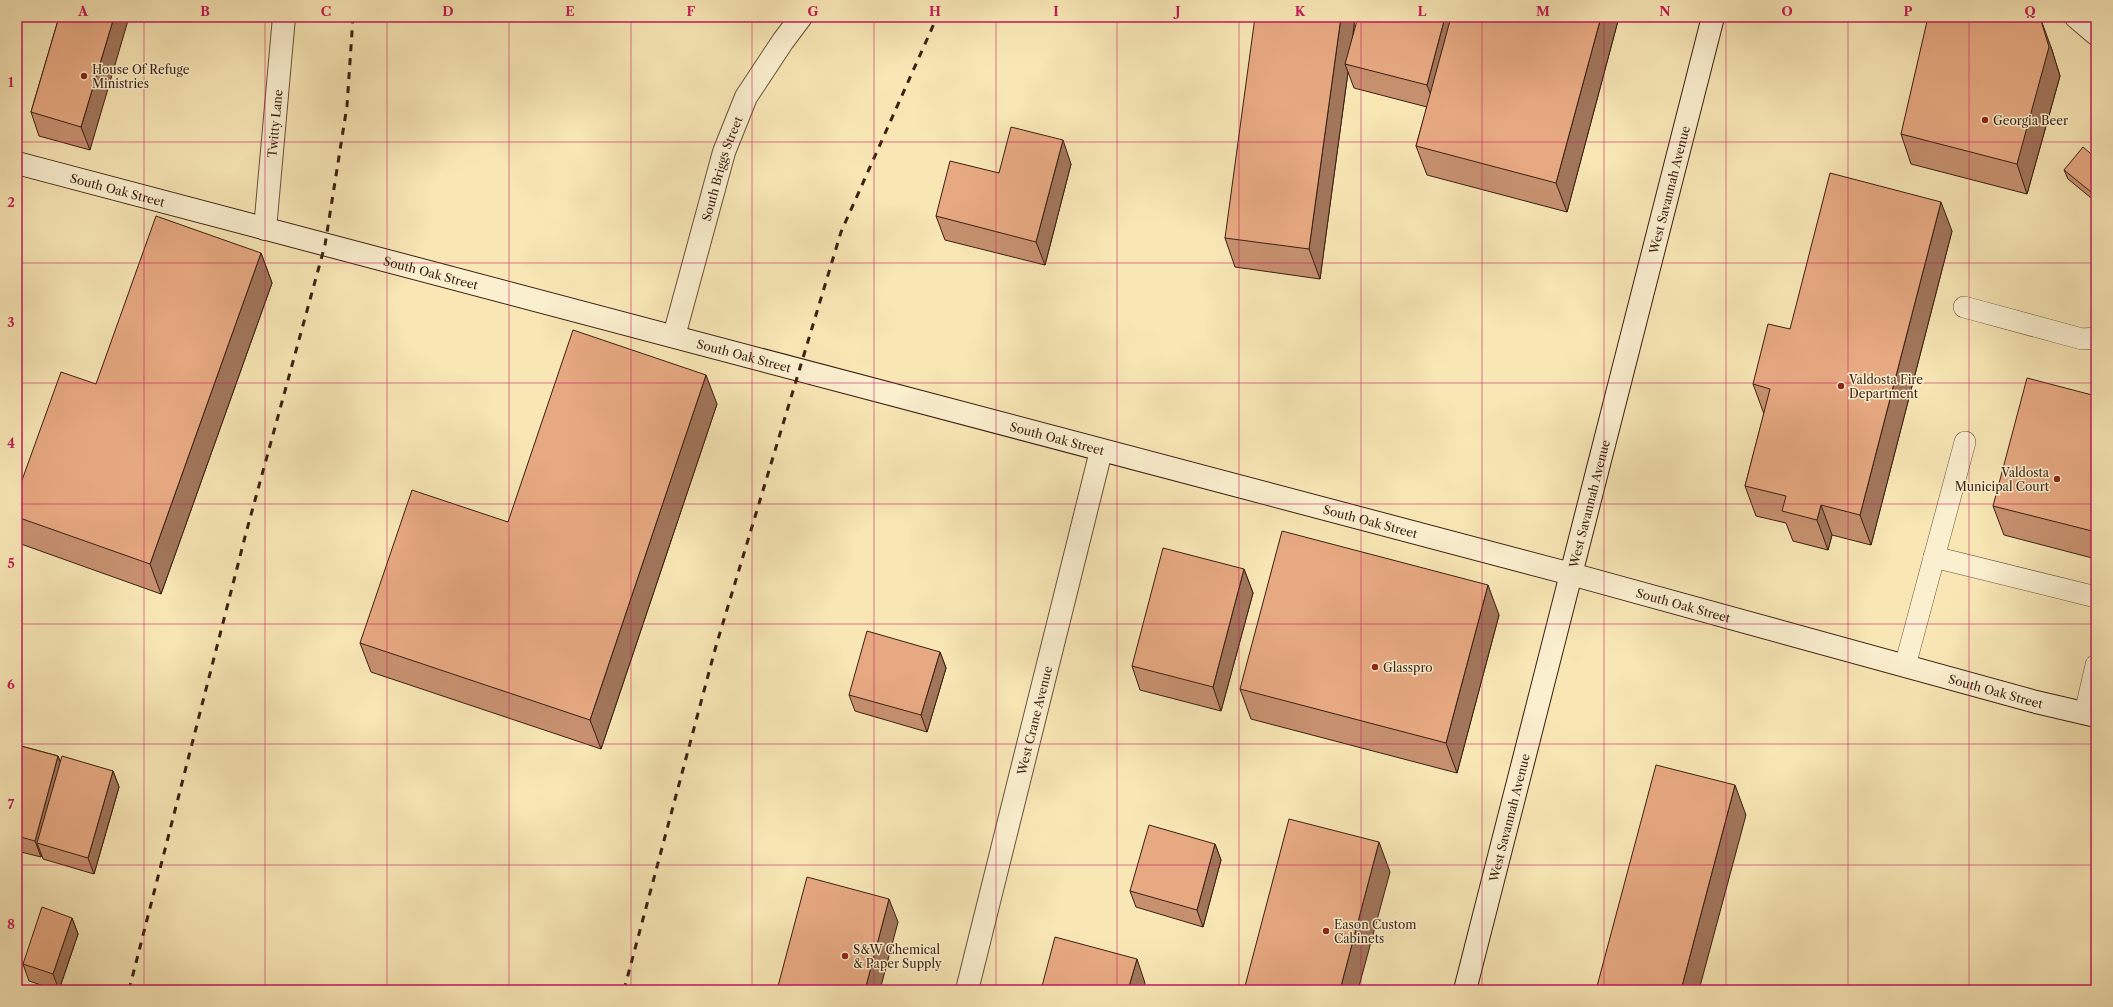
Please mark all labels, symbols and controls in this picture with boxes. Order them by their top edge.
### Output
text: A [77,3,89,19]
text: B [200,3,210,19]
text: C [321,3,331,19]
text: D [442,3,454,19]
text: E [565,3,575,19]
text: F [687,3,696,19]
text: G [807,3,819,19]
text: H [929,3,941,19]
text: I [1053,3,1059,19]
text: J [1173,3,1181,19]
text: K [1295,3,1306,19]
text: L [1418,3,1427,19]
text: M [1536,3,1550,19]
text: N [1659,3,1671,19]
text: O [1781,3,1793,19]
text: P [1904,3,1913,19]
text: Q [2024,3,2036,19]
place label: House Of Refuge Ministries [92,62,190,91]
marker: House Of Refuge Ministries [79,71,89,81]
text: 1 [8,74,14,90]
street label: Twitty Lane [264,88,285,158]
street label: South Briggs Street [698,113,745,223]
place label: Georgia Beer [1993,113,2068,128]
marker: Georgia Beer [1980,115,1990,125]
street label: West Savannah Avenue [1645,124,1693,256]
street label: South Oak Street [69,170,167,209]
text: 2 [7,194,15,210]
street label: South Oak Street [382,253,480,292]
text: 3 [7,314,15,330]
street label: South Oak Street [695,336,794,375]
place label: Valdosta Fire Department [1848,372,1923,401]
marker: Valdosta Fire Department [1836,381,1846,391]
street label: South Oak Street [1008,418,1107,458]
text: 4 [7,435,15,451]
street label: West Savannah Avenue [1565,438,1613,570]
place label: Valdosta Municipal Court [1955,465,2050,494]
marker: Valdosta Municipal Court [2052,474,2062,484]
street label: South Oak Street [1322,501,1420,541]
text: 5 [7,555,15,571]
street label: South Oak Street [1635,585,1733,625]
place label: Glasspro [1383,660,1433,675]
marker: Glasspro [1370,662,1380,672]
street label: West Crane Avenue [1013,664,1055,777]
street label: South Oak Street [1947,671,2045,711]
text: 6 [7,676,15,692]
street label: West Savannah Avenue [1485,752,1533,884]
text: 7 [8,796,15,812]
text: 8 [7,916,15,932]
place label: Eason Custom Cabinets [1334,917,1416,946]
marker: Eason Custom Cabinets [1321,926,1331,936]
place label: S&W Chemical & Paper Supply [853,942,942,971]
marker: S&W Chemical & Paper Supply [840,951,850,961]

